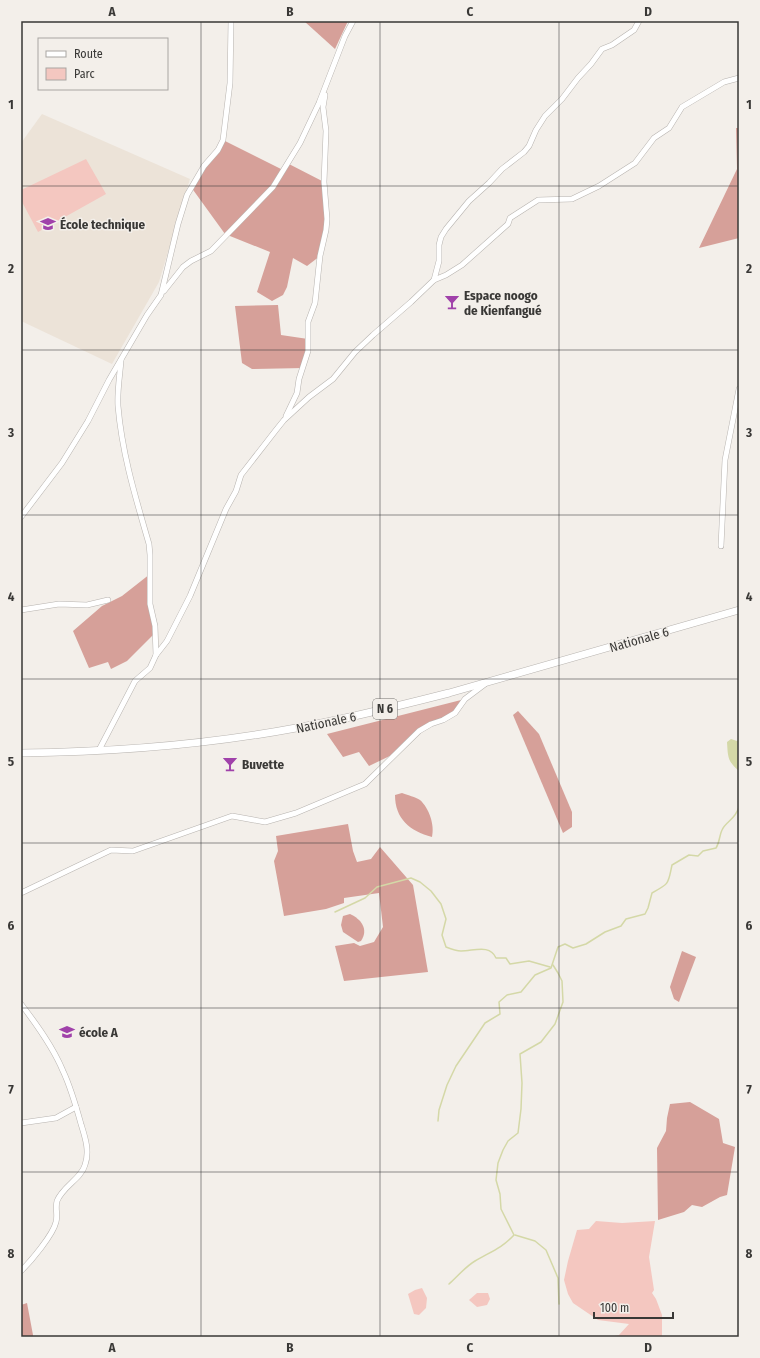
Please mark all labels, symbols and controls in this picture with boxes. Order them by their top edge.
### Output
text: A [107,4,116,19]
text: B [286,4,294,19]
text: C [467,4,474,19]
text: D [644,4,652,19]
legend [38,38,168,90]
text: Route [74,47,103,61]
text: Parc [74,67,95,81]
text: 1 [8,97,14,112]
text: 1 [746,97,752,112]
school or university icon: École technique [39,215,57,233]
place label: École technique [60,216,145,232]
text: 2 [7,261,14,276]
text: 2 [745,261,752,276]
place label: Espace noogo de Kienfangué [464,288,542,318]
bar icon: Espace noogo de Kienfangué [443,293,461,311]
text: 3 [7,425,14,440]
text: 3 [745,425,752,440]
text: 4 [8,589,15,604]
text: 4 [746,589,753,604]
street label: Nationale 6 [608,624,671,655]
road number: N 6 [373,699,397,719]
street label: Nationale 6 [295,709,358,736]
text: 5 [8,754,14,769]
text: 5 [746,754,752,769]
bar icon: Buvette [221,755,239,773]
place label: Buvette [242,757,285,772]
text: 6 [8,918,15,933]
text: 6 [746,918,753,933]
school or university icon: école A [58,1023,76,1041]
place label: école A [79,1025,119,1040]
text: 7 [8,1082,14,1097]
text: 7 [746,1082,752,1097]
text: 8 [8,1246,15,1261]
text: 8 [746,1246,753,1261]
scale bar [594,1294,673,1320]
text: 100 m [600,1301,629,1315]
text: A [107,1340,116,1355]
text: B [286,1340,294,1355]
text: C [467,1340,474,1355]
text: D [644,1340,652,1355]

